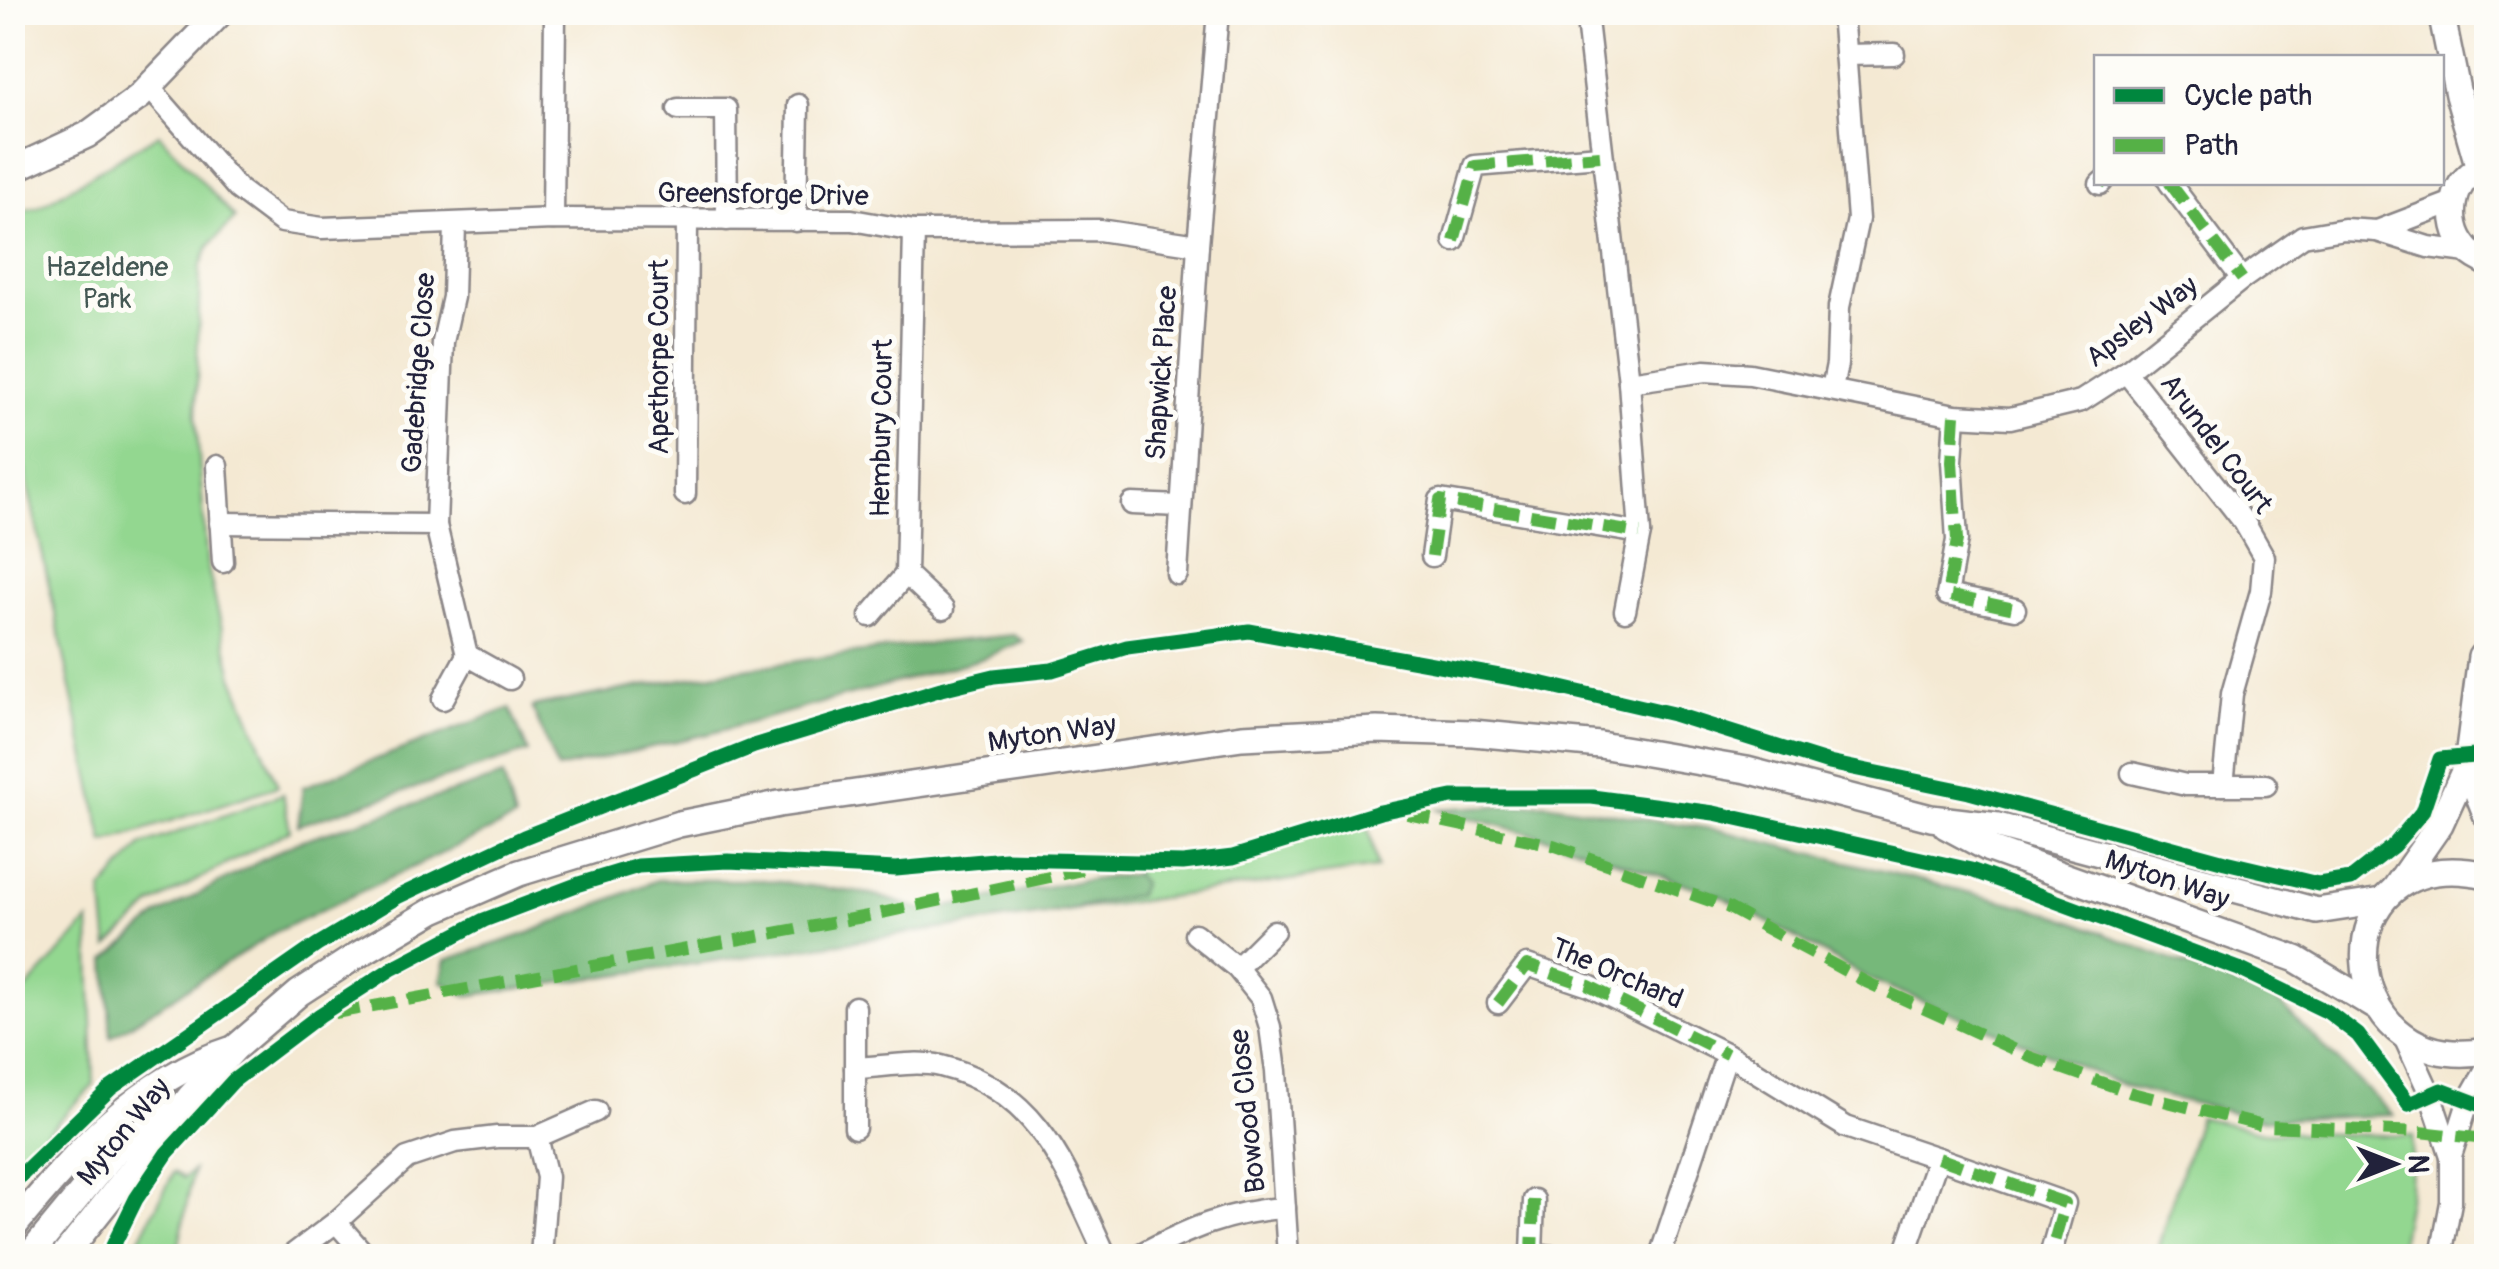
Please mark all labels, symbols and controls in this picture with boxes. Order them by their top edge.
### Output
legend [2094,55,2444,185]
text: Cycle path [2184,77,2312,114]
text: Path [2184,127,2239,164]
street label: Greensforge Drive [657,176,869,214]
park label: Hazeldene Park [46,250,169,317]
street label: Apethorpe Court [642,259,677,455]
street label: Apsley Way [2079,268,2205,375]
street label: Gadebridge Close [395,271,443,474]
street label: Shapwick Place [1138,284,1186,461]
street label: Hembury Court [863,338,901,518]
street label: Arundel Court [2152,367,2280,522]
street label: Myton Way [986,708,1118,760]
street label: Myton Way [2100,842,2234,918]
street label: The Orchard [1546,931,1688,1017]
street label: Bowood Close [1222,1027,1274,1195]
street label: Myton Way [70,1071,178,1193]
north arrow [2344,1114,2444,1214]
text: N [2400,1155,2435,1173]

